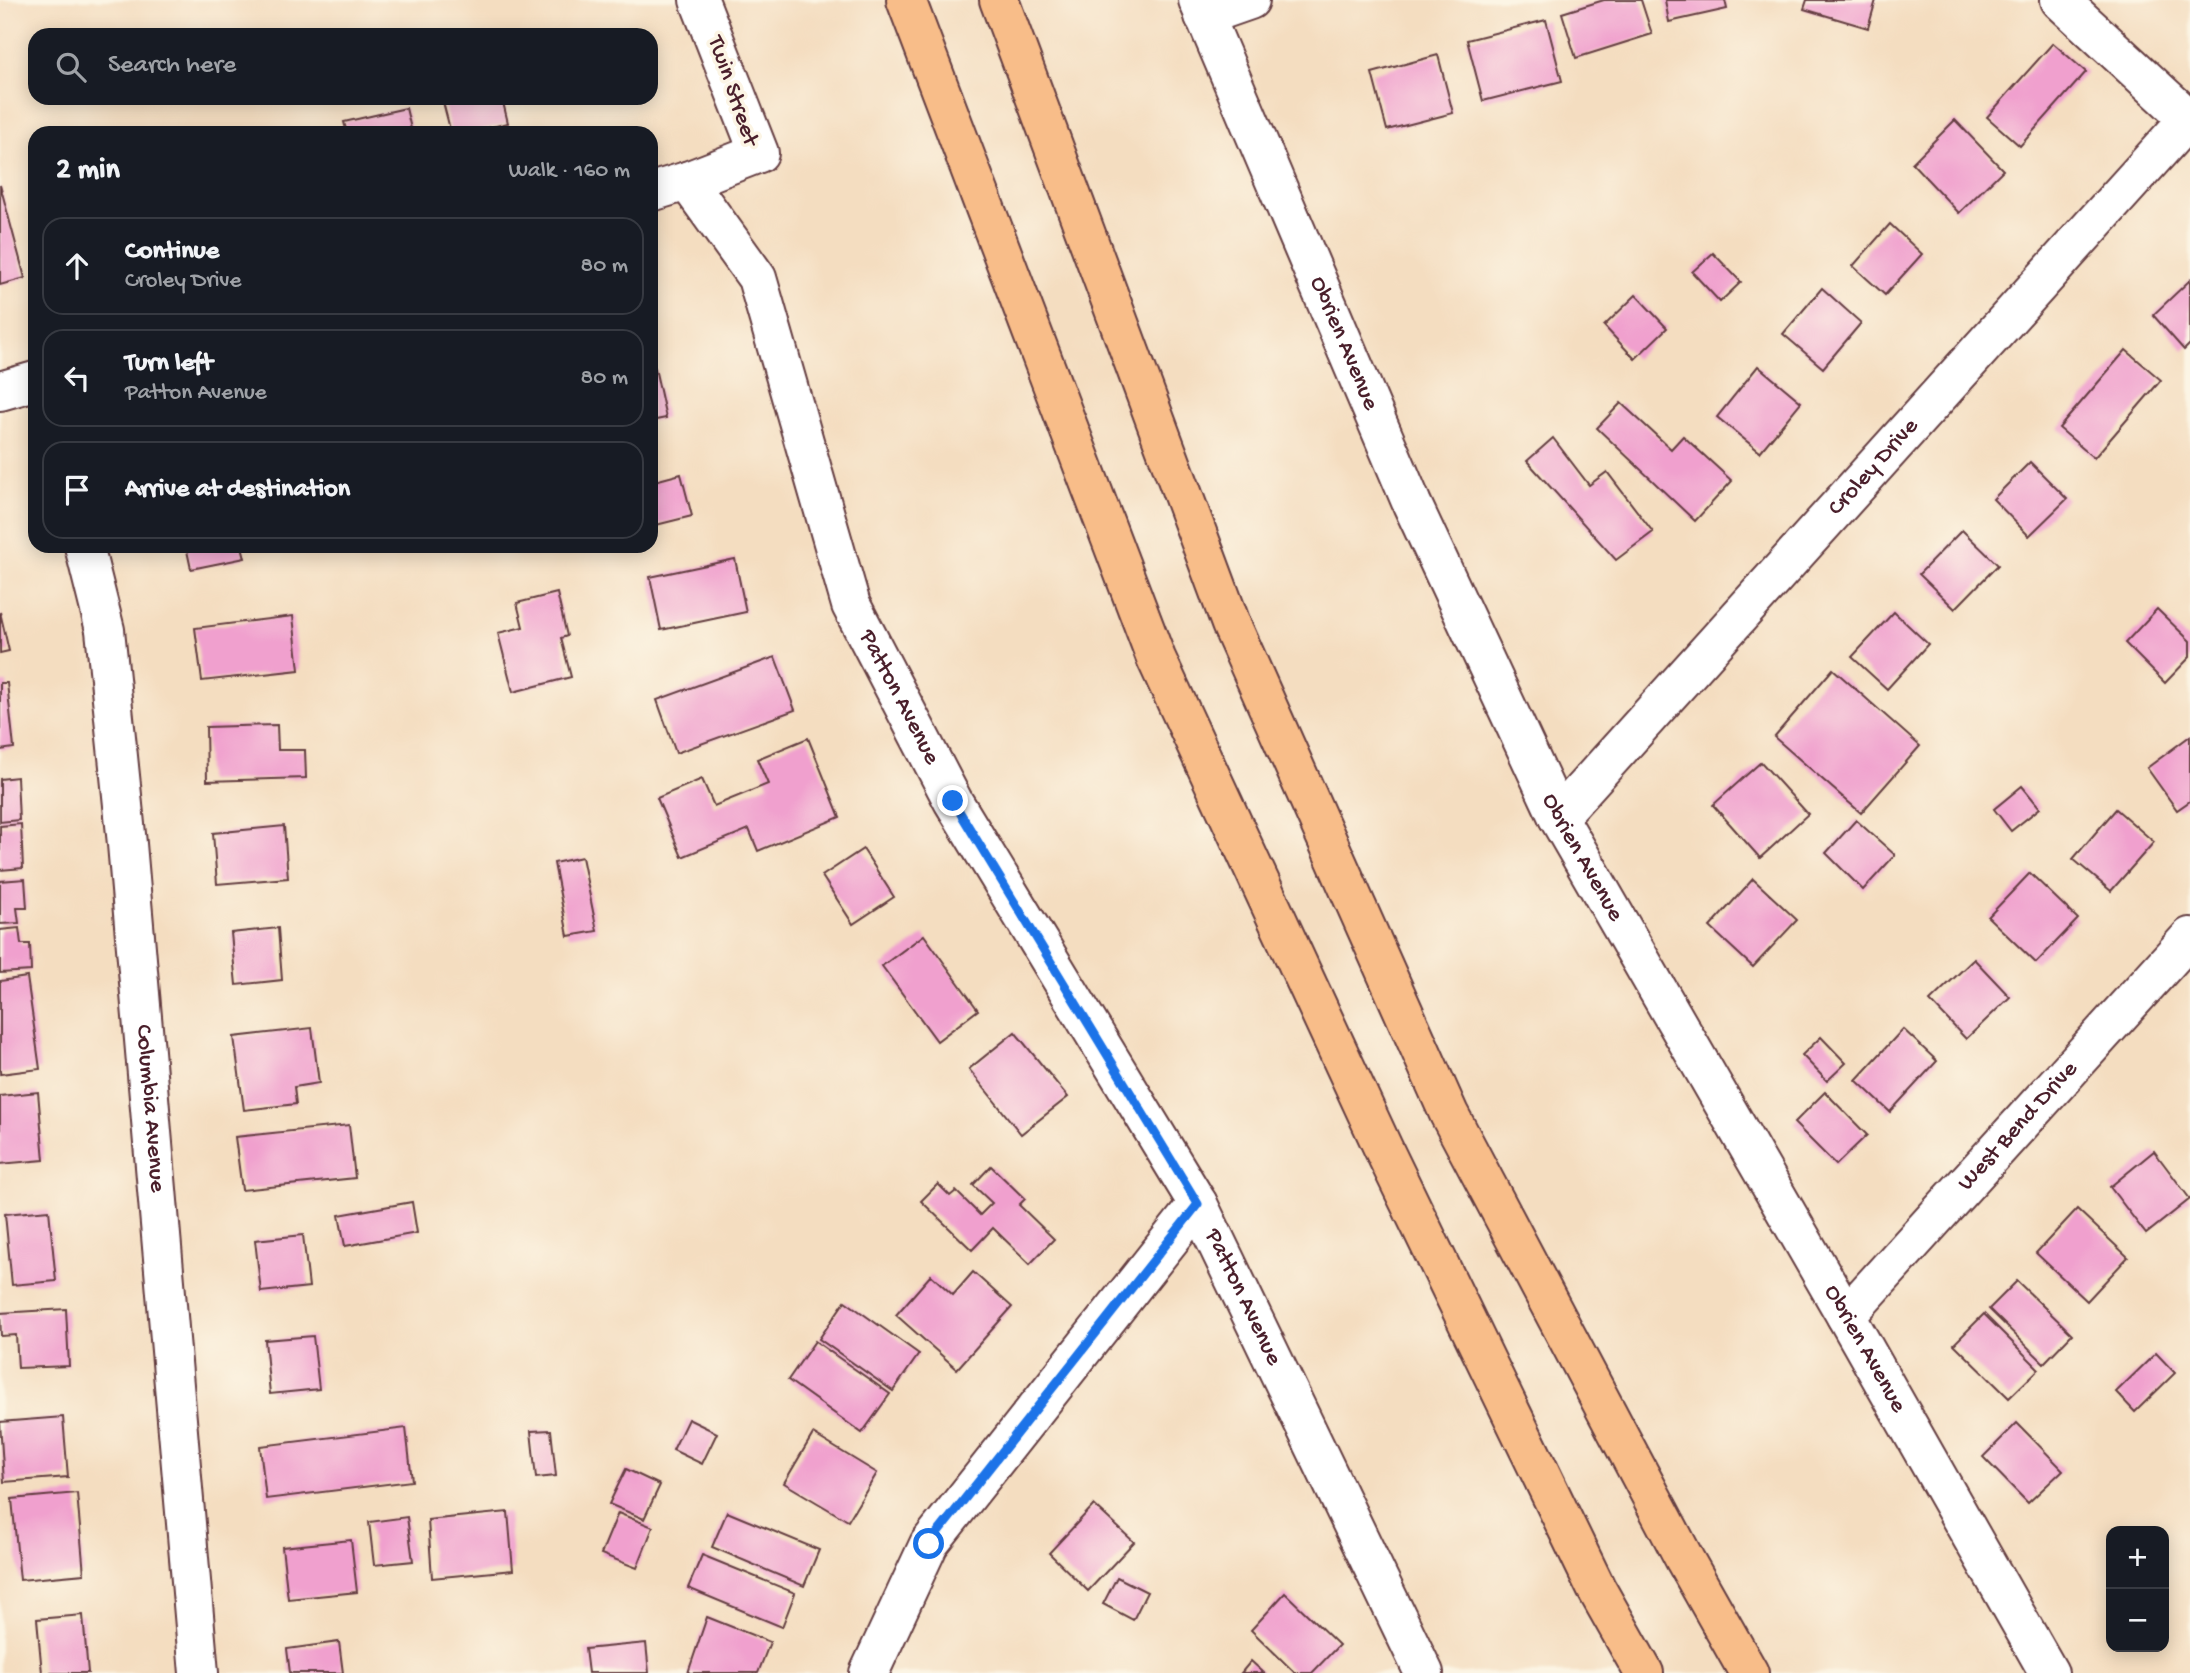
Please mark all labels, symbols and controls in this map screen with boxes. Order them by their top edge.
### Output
search box [28,28,658,105]
street label: Twin Street [699,30,765,152]
icon: search [52,48,90,86]
text: Search here [108,51,236,82]
text: 2 min [56,154,120,189]
text: Walk · 160 m [508,158,630,185]
text: Continue [125,237,219,268]
icon: ahead [58,247,96,285]
text: 80 m [581,253,628,280]
text: Croley Drive [125,268,241,295]
street label: Obrien Avenue [1303,272,1385,415]
text: Turn left [125,349,213,380]
icon: left [58,359,96,397]
text: 80 m [581,365,628,392]
text: Patton Avenue [125,380,267,407]
street label: Croley Drive [1822,412,1926,522]
icon: arrive [58,471,96,509]
text: Arrive at destination [125,475,350,506]
street label: Patton Avenue [852,624,946,770]
route end [937,785,968,816]
street label: Obrien Avenue [1535,789,1630,927]
street label: Columbia Avenue [128,1023,172,1194]
street label: West Bend Drive [1952,1055,2085,1197]
street label: Patton Avenue [1197,1223,1288,1371]
street label: Obrien Avenue [1817,1280,1913,1419]
map controls [2106,1526,2169,1652]
button: + [2106,1526,2169,1589]
route start [913,1528,944,1559]
button: − [2106,1589,2169,1652]

